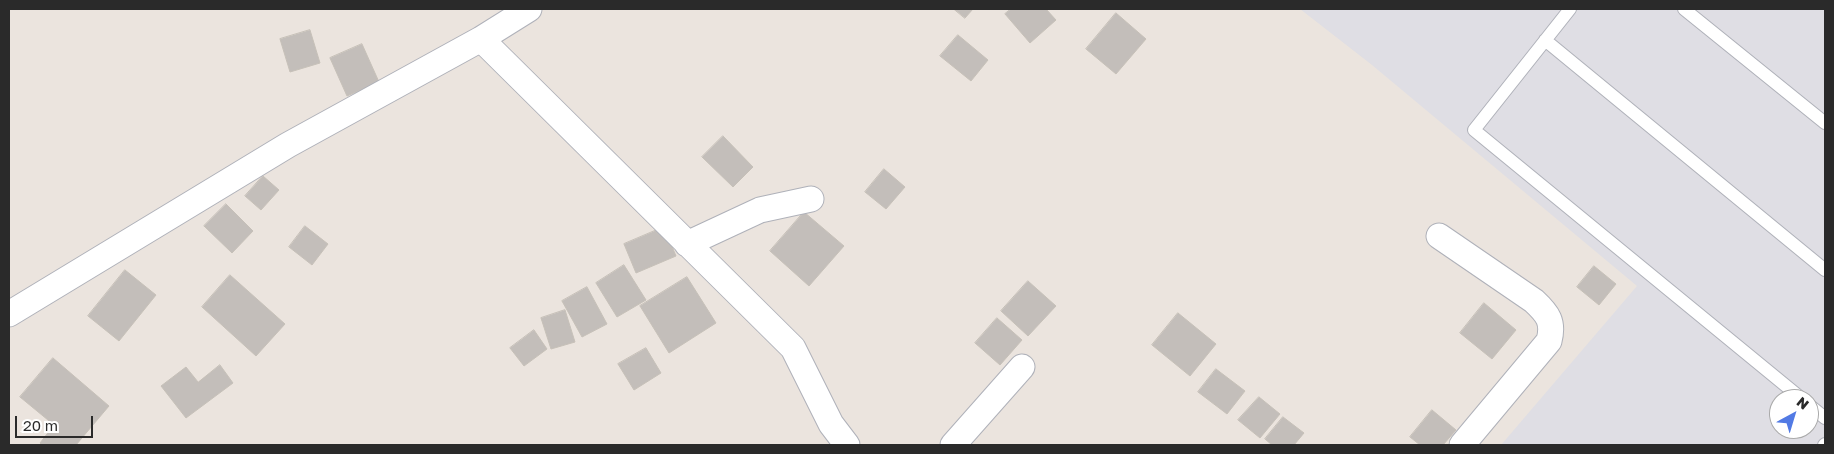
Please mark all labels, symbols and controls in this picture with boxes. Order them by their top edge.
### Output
north arrow [1769,389,1819,439]
text: N [1794,393,1813,413]
scale bar [18,406,95,438]
text: 20 m [23,416,58,434]

